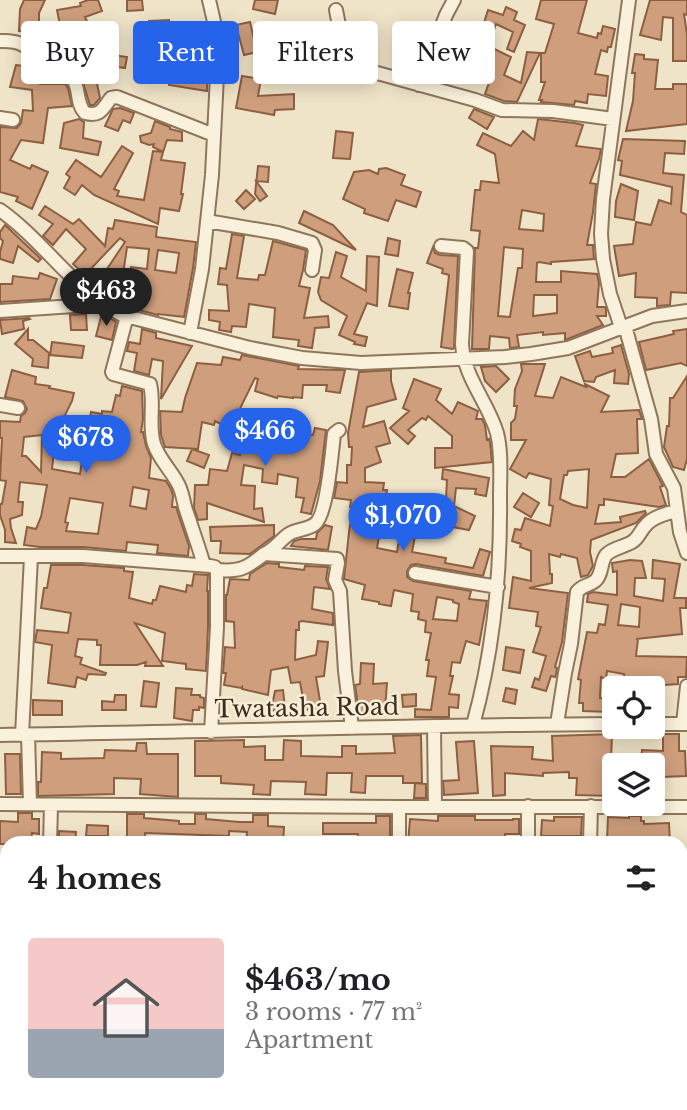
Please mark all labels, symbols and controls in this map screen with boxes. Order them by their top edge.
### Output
chip: Buy [21,21,119,84]
chip: Rent [133,21,239,84]
chip: Filters [253,21,378,84]
chip: New [392,21,495,84]
pin: $463 [65,268,147,328]
text: $463 [76,277,136,305]
pin: $466 [224,408,306,468]
pin: $678 [45,416,127,475]
text: $466 [234,417,296,445]
text: $678 [58,424,114,452]
pin: $1,070 [346,494,460,553]
text: $1,070 [364,502,442,530]
map controls [602,676,665,816]
button: locate [602,676,665,739]
street label: Twatasha Road [214,691,400,724]
button: layers [602,753,665,816]
icon: filters [622,859,660,897]
text: 4 homes [28,860,162,897]
text: $463/mo [245,961,391,998]
icon: home [84,966,168,1050]
text: 3 rooms · 77 m² [245,998,422,1026]
text: Apartment [245,1026,373,1054]

